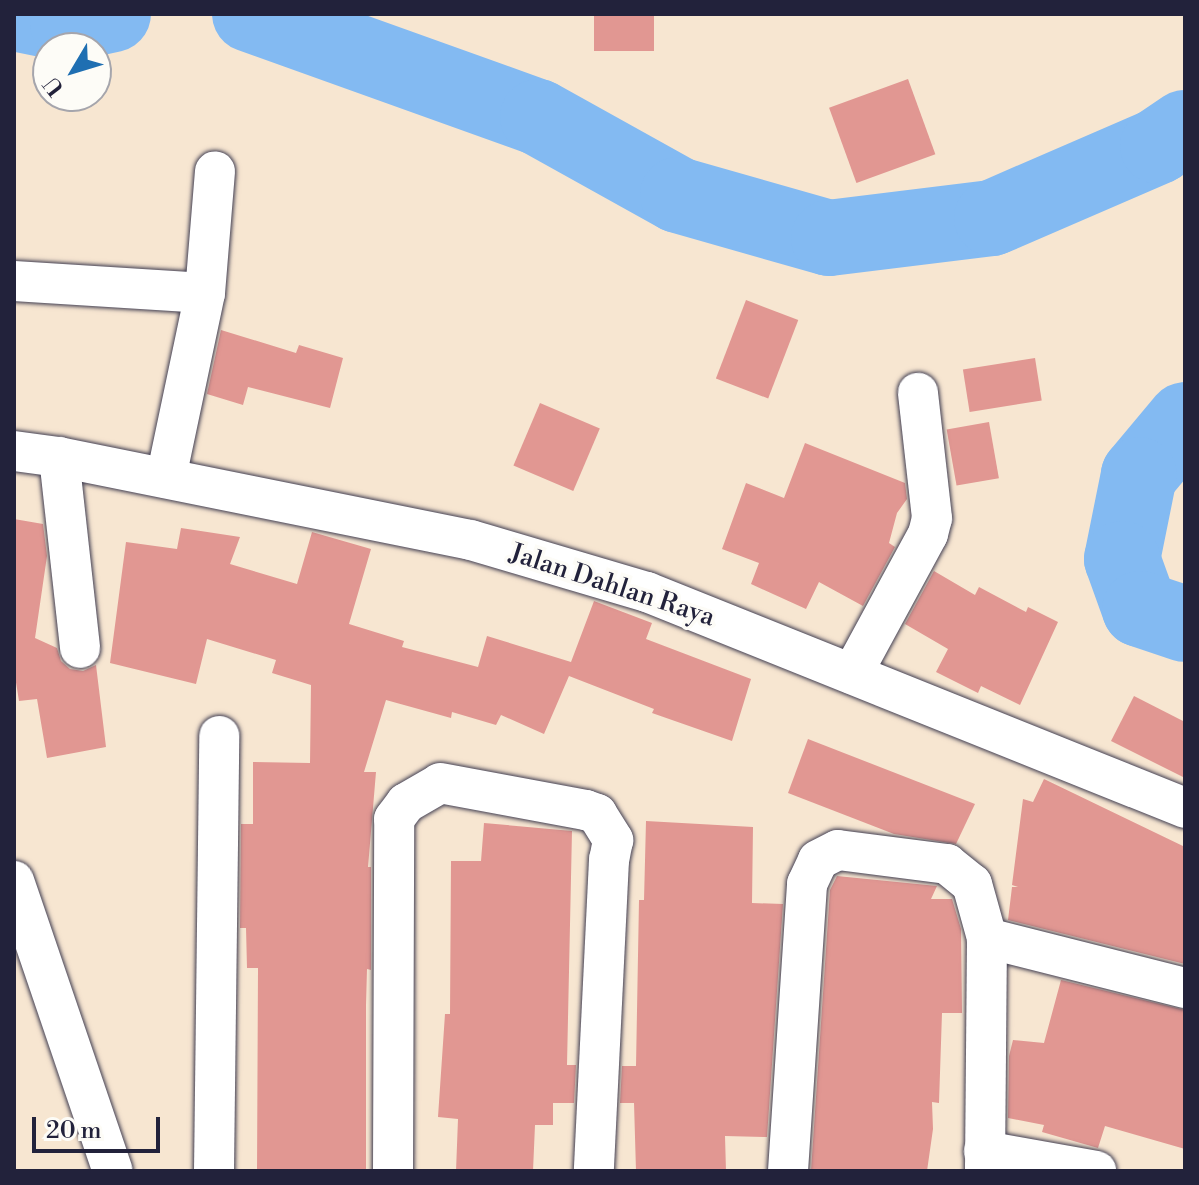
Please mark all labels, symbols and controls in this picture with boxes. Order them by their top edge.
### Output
north arrow [32,32,112,112]
text: U [38,71,70,101]
street label: Jalan Dahlan Raya [506,538,718,634]
scale bar [36,1101,164,1151]
text: 20 m [46,1116,102,1146]

